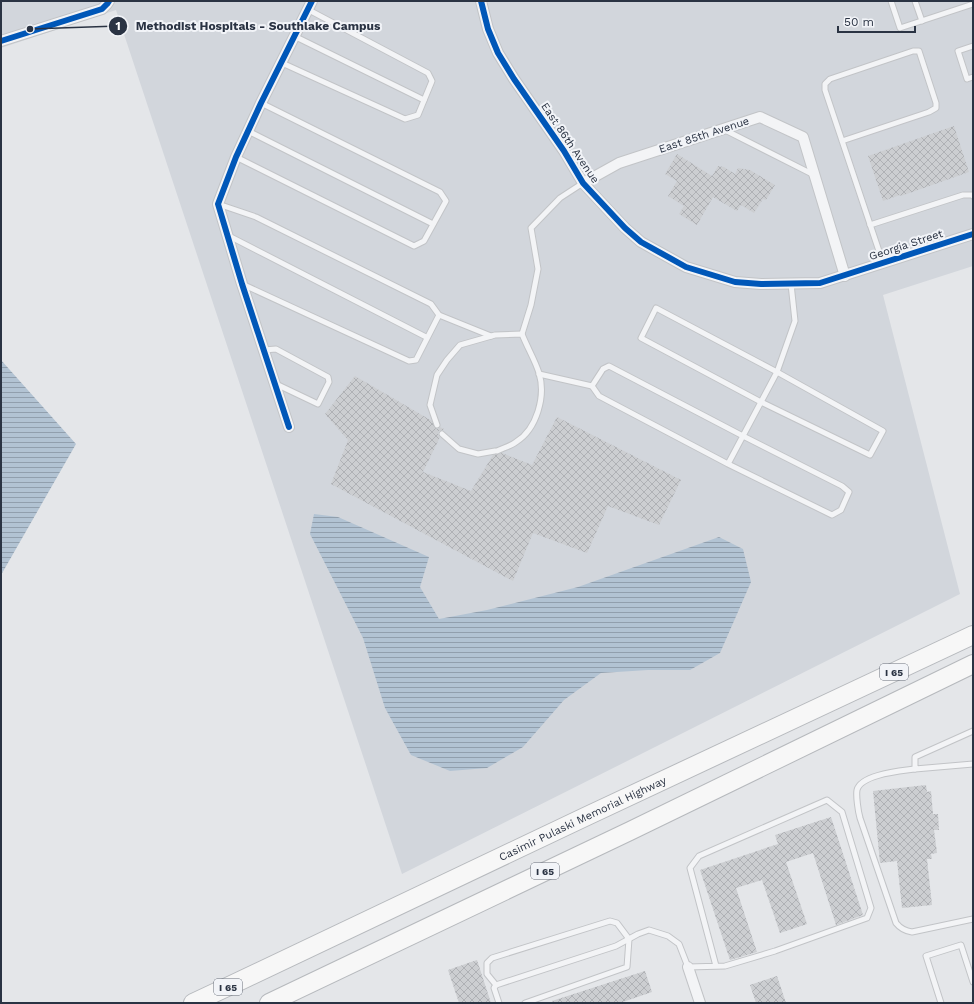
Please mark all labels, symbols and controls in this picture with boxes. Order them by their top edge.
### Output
scale bar [838,8,915,34]
callout: Methodist Hospitals - Southlake Campus [108,14,388,38]
text: 50 m [844,15,874,29]
text: 1 [115,19,121,33]
text: Methodist Hospitals - Southlake Campus [136,19,381,33]
street label: East 86th Avenue [538,100,602,186]
street label: East 85th Avenue [657,114,751,156]
street label: Georgia Street [867,227,945,263]
road number: I 65 [880,664,908,680]
street label: Casimir Pulaski Memorial Highway [497,773,668,863]
road number: I 65 [531,863,559,879]
road number: I 65 [214,979,242,995]

